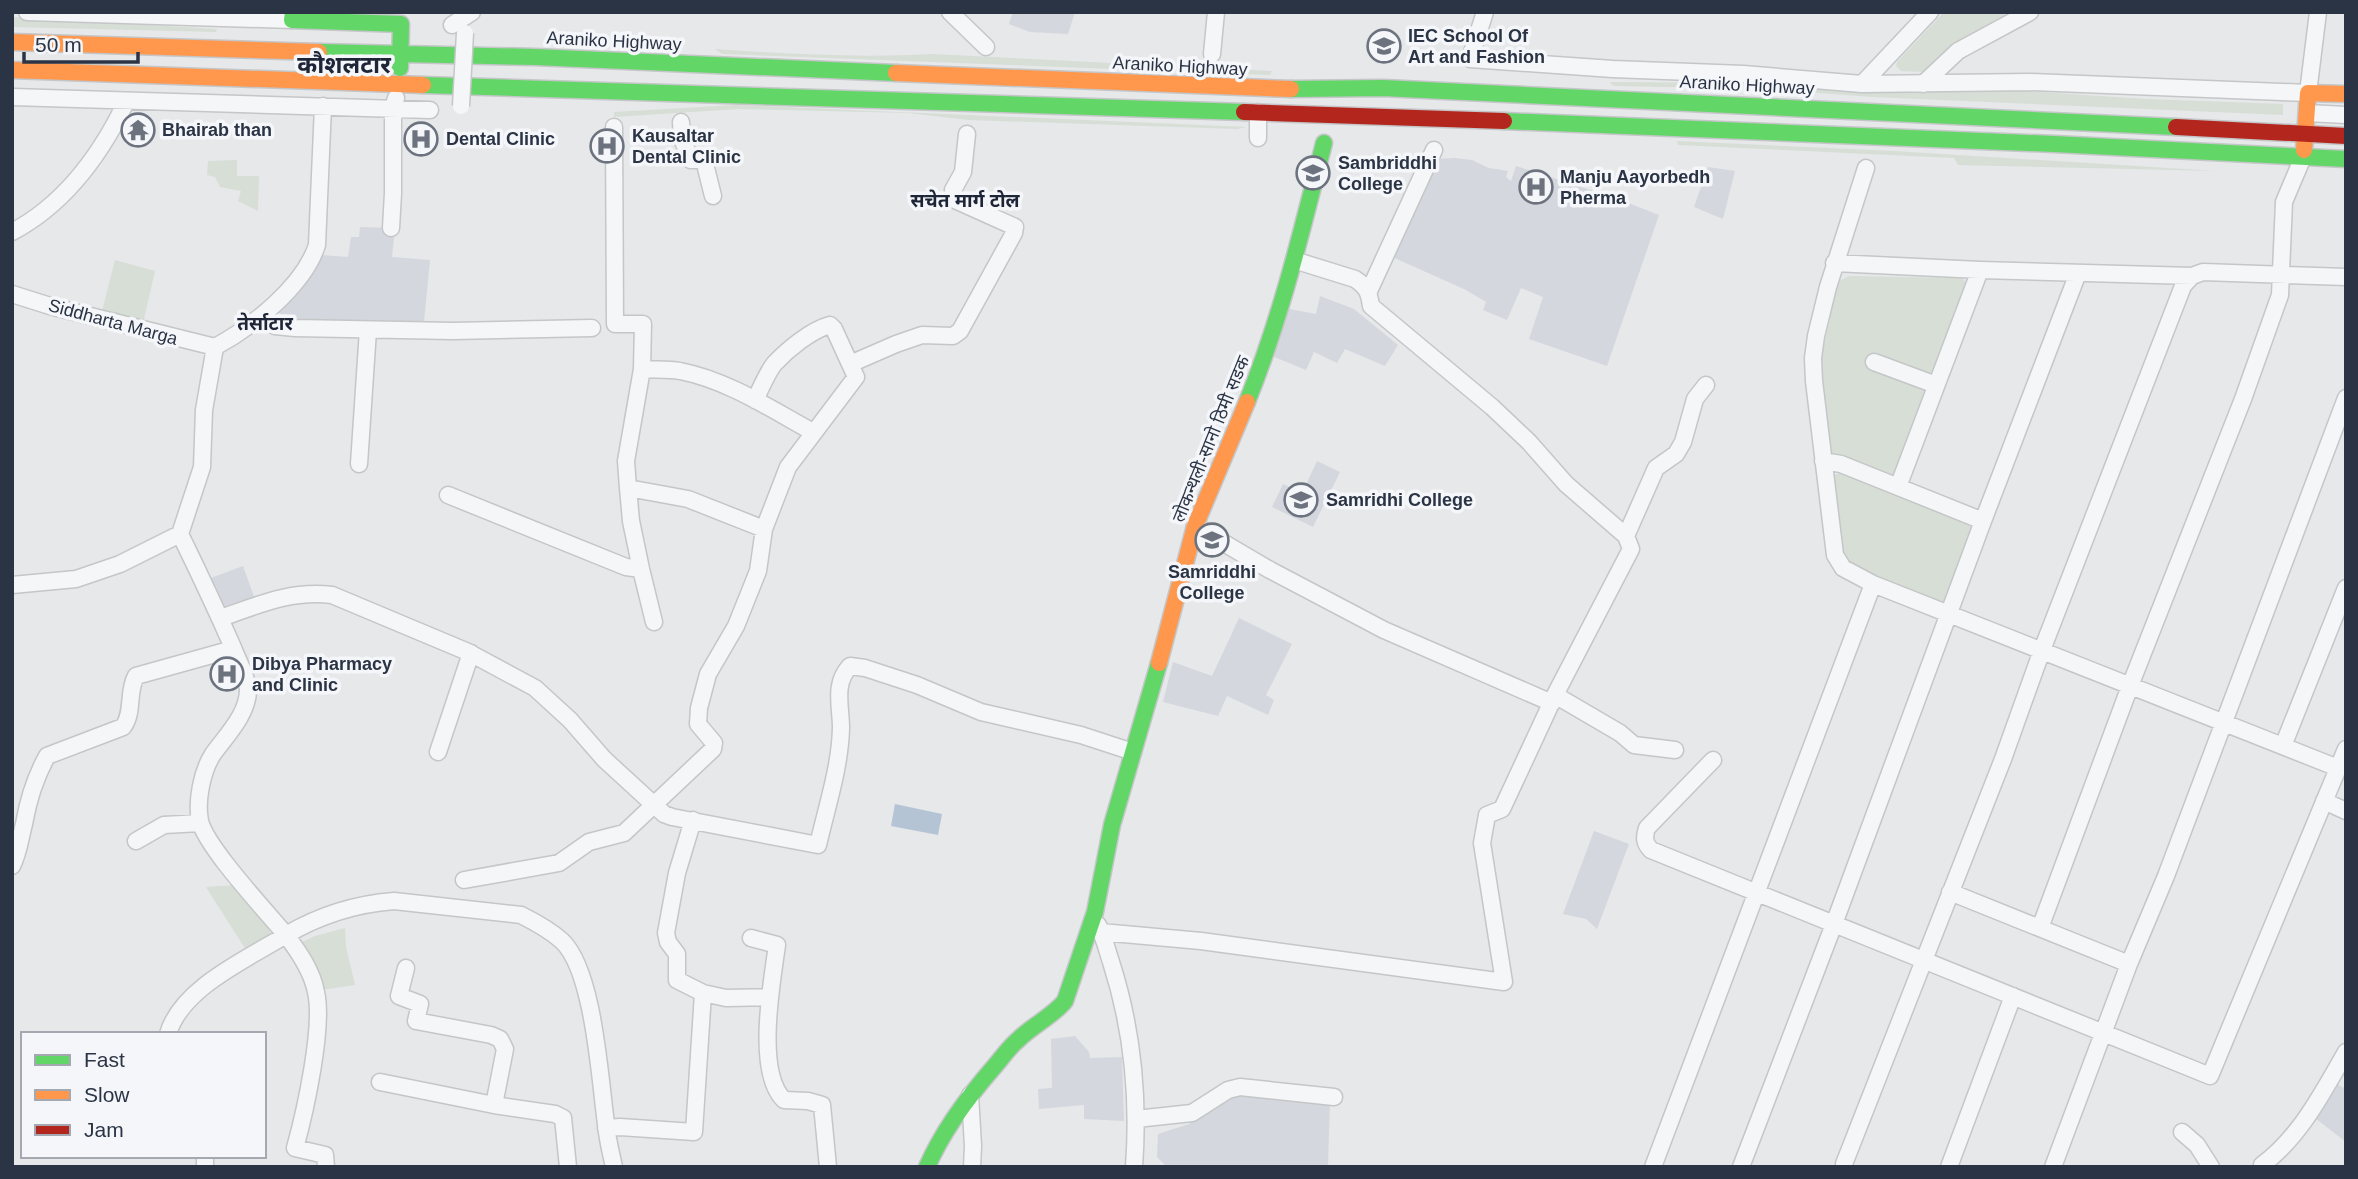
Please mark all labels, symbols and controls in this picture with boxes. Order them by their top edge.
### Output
scale bar [24,21,138,65]
place label: IEC School Of Art and Fashion [1408,26,1545,67]
street label: Araniko Highway [546,27,682,55]
school or university icon: IEC School Of Art and Fashion [1365,27,1403,65]
text: 50 m [35,33,82,56]
district label: कौशलटार [297,51,391,78]
street label: Araniko Highway [1112,52,1248,80]
street label: Araniko Highway [1679,71,1815,99]
temple icon: Bhairab than [119,111,157,149]
place label: Bhairab than [162,120,272,140]
hospital icon: Dental Clinic [402,120,440,158]
place label: Kausaltar Dental Clinic [632,126,741,167]
hospital icon: Kausaltar Dental Clinic [588,127,626,165]
place label: Dental Clinic [446,129,555,149]
place label: Sambriddhi College [1338,153,1437,194]
school or university icon: Sambriddhi College [1294,154,1332,192]
place label: Manju Aayorbedh Pherma [1560,167,1710,208]
hospital icon: Manju Aayorbedh Pherma [1517,168,1555,206]
district label: सचेत मार्ग टोल [910,189,1021,211]
street label: Siddharta Marga [46,295,181,349]
district label: तेर्साटार [237,312,293,334]
street label: लोकन्थली-सानो ठिमी सडक [1168,352,1254,525]
school or university icon: Samridhi College [1282,481,1320,519]
place label: Samridhi College [1326,490,1473,510]
school or university icon: Samriddhi College [1193,521,1231,559]
place label: Samriddhi College [1168,562,1256,603]
place label: Dibya Pharmacy and Clinic [252,654,392,695]
hospital icon: Dibya Pharmacy and Clinic [208,655,246,693]
legend [21,1032,266,1158]
text: Fast [84,1048,125,1071]
text: Slow [84,1083,130,1106]
text: Jam [84,1118,124,1141]

